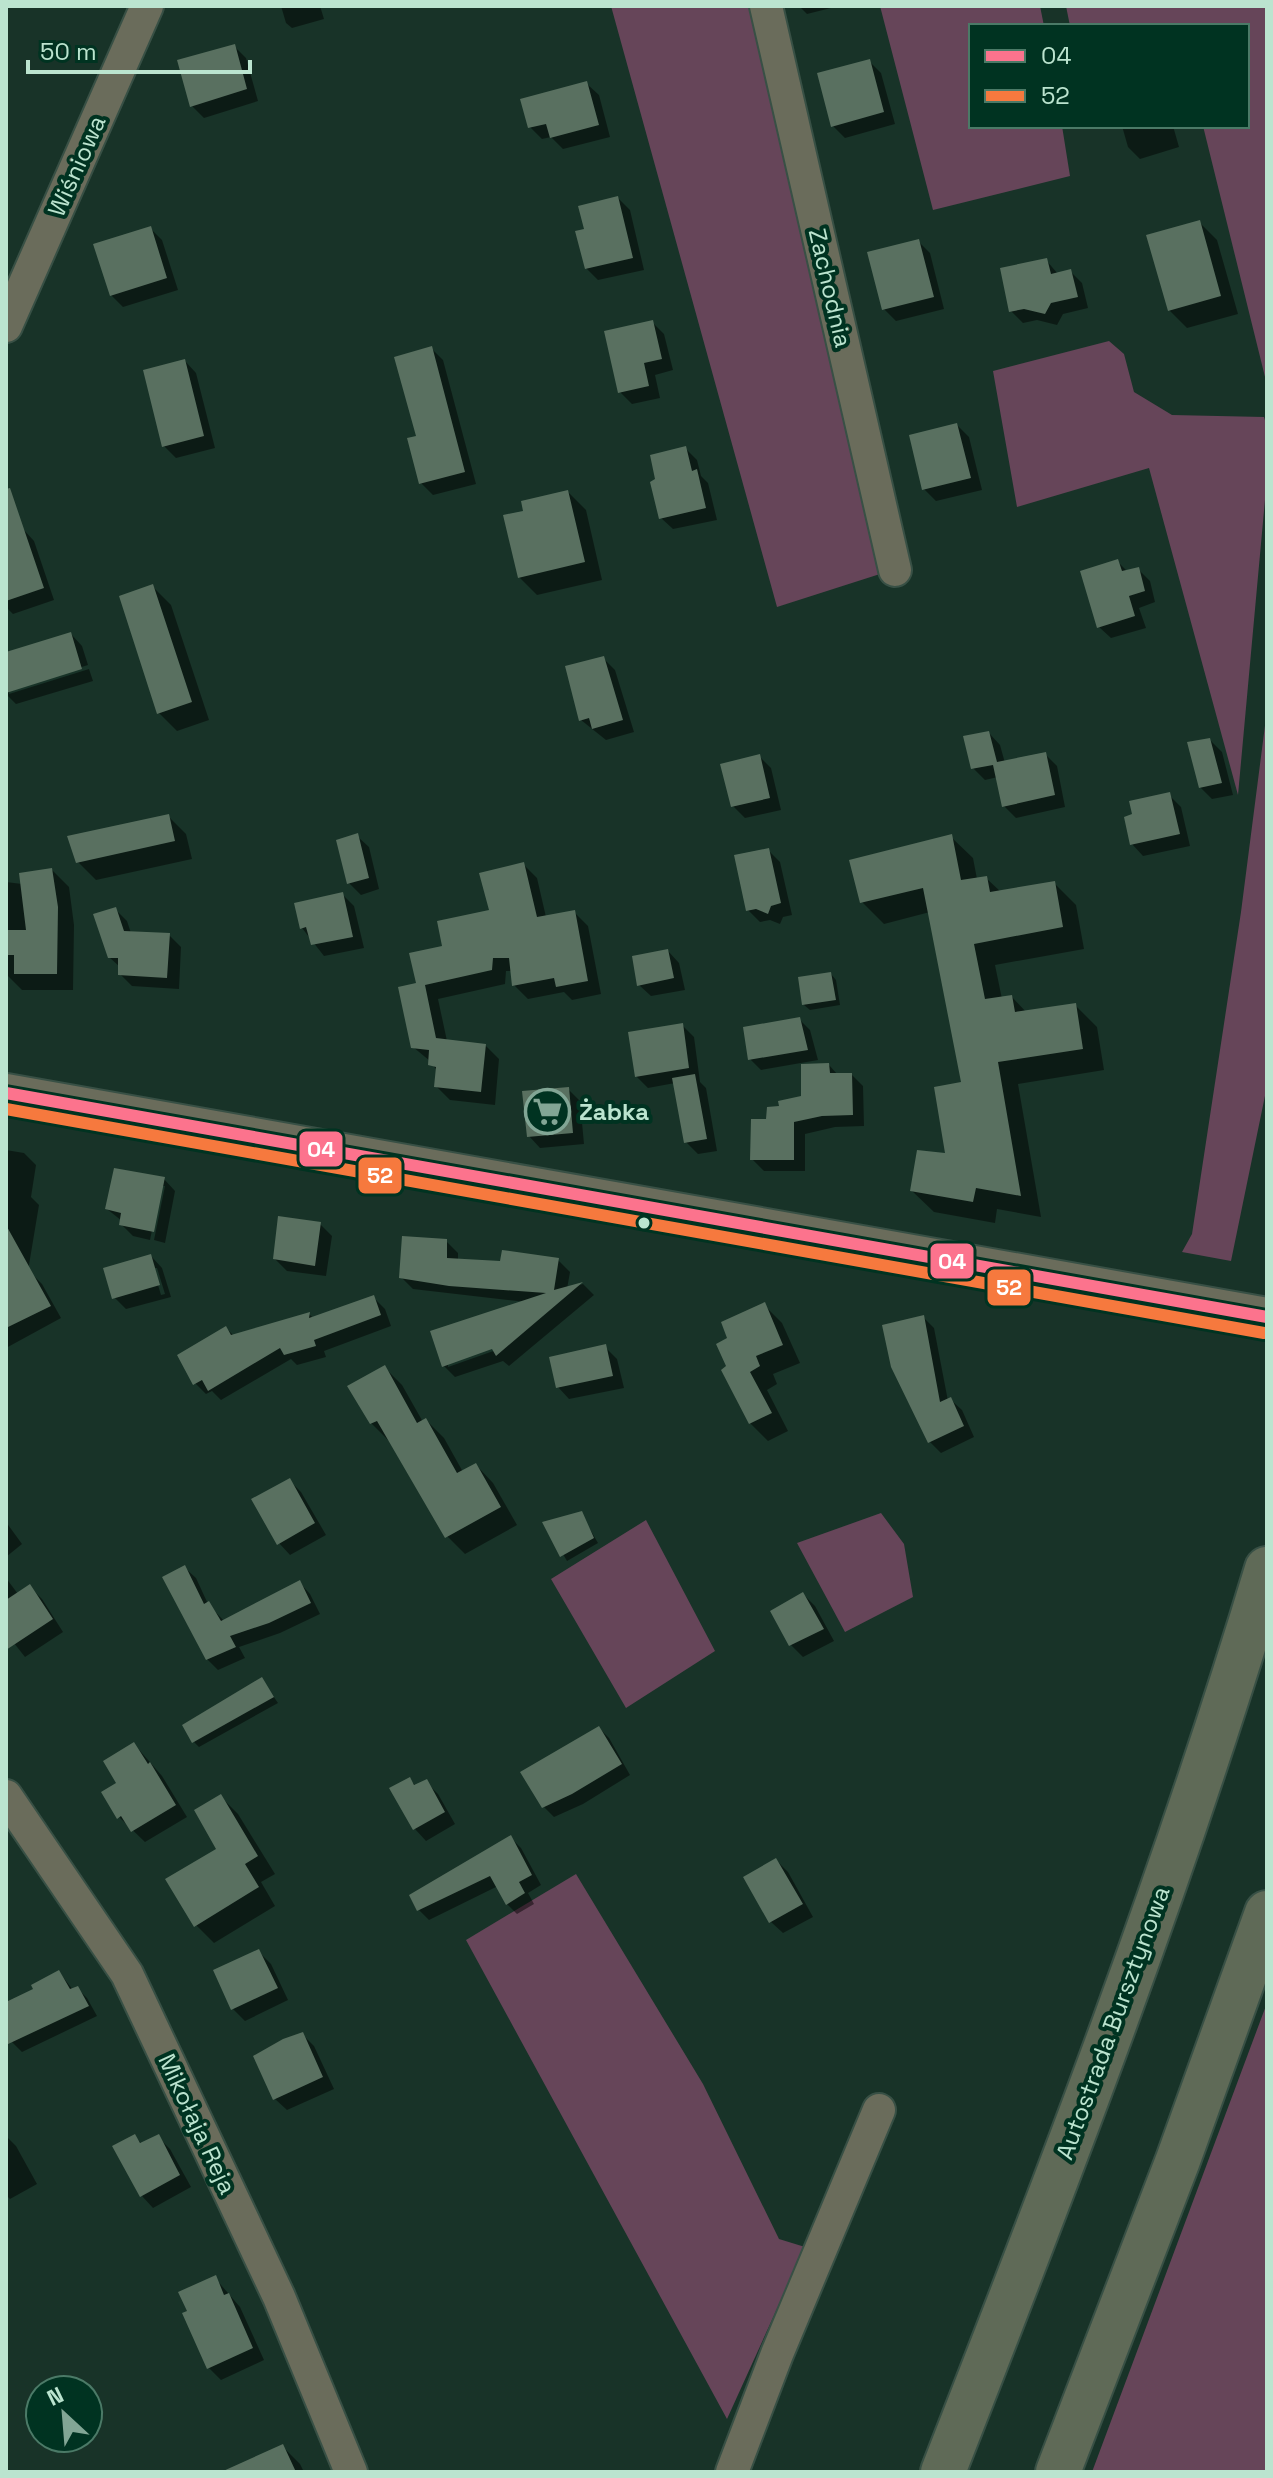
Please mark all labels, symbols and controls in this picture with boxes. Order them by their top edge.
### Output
scale bar [28,24,250,74]
legend [969,24,1249,128]
text: 50 m [40,36,97,67]
text: 04 [1041,40,1071,71]
text: 52 [1041,80,1070,111]
street label: Wiśniowa [41,110,113,221]
street label: Zachodnia [802,225,859,351]
supermarket icon: Żabka [524,1088,572,1136]
place label: Żabka [579,1096,649,1127]
line badge: 04 [298,1130,344,1168]
text: 04 [307,1135,335,1163]
line badge: 52 [357,1156,403,1195]
text: 52 [367,1161,393,1189]
unlabelled marker [636,1215,652,1231]
line badge: 04 [929,1242,975,1280]
text: 04 [938,1247,966,1275]
line badge: 52 [986,1268,1032,1307]
text: 52 [996,1273,1022,1301]
street label: Autostrada Bursztynowa [1049,1882,1177,2164]
street label: Mikołaja Reja [151,2049,244,2199]
north arrow [24,2374,104,2454]
text: N [42,2380,68,2412]

